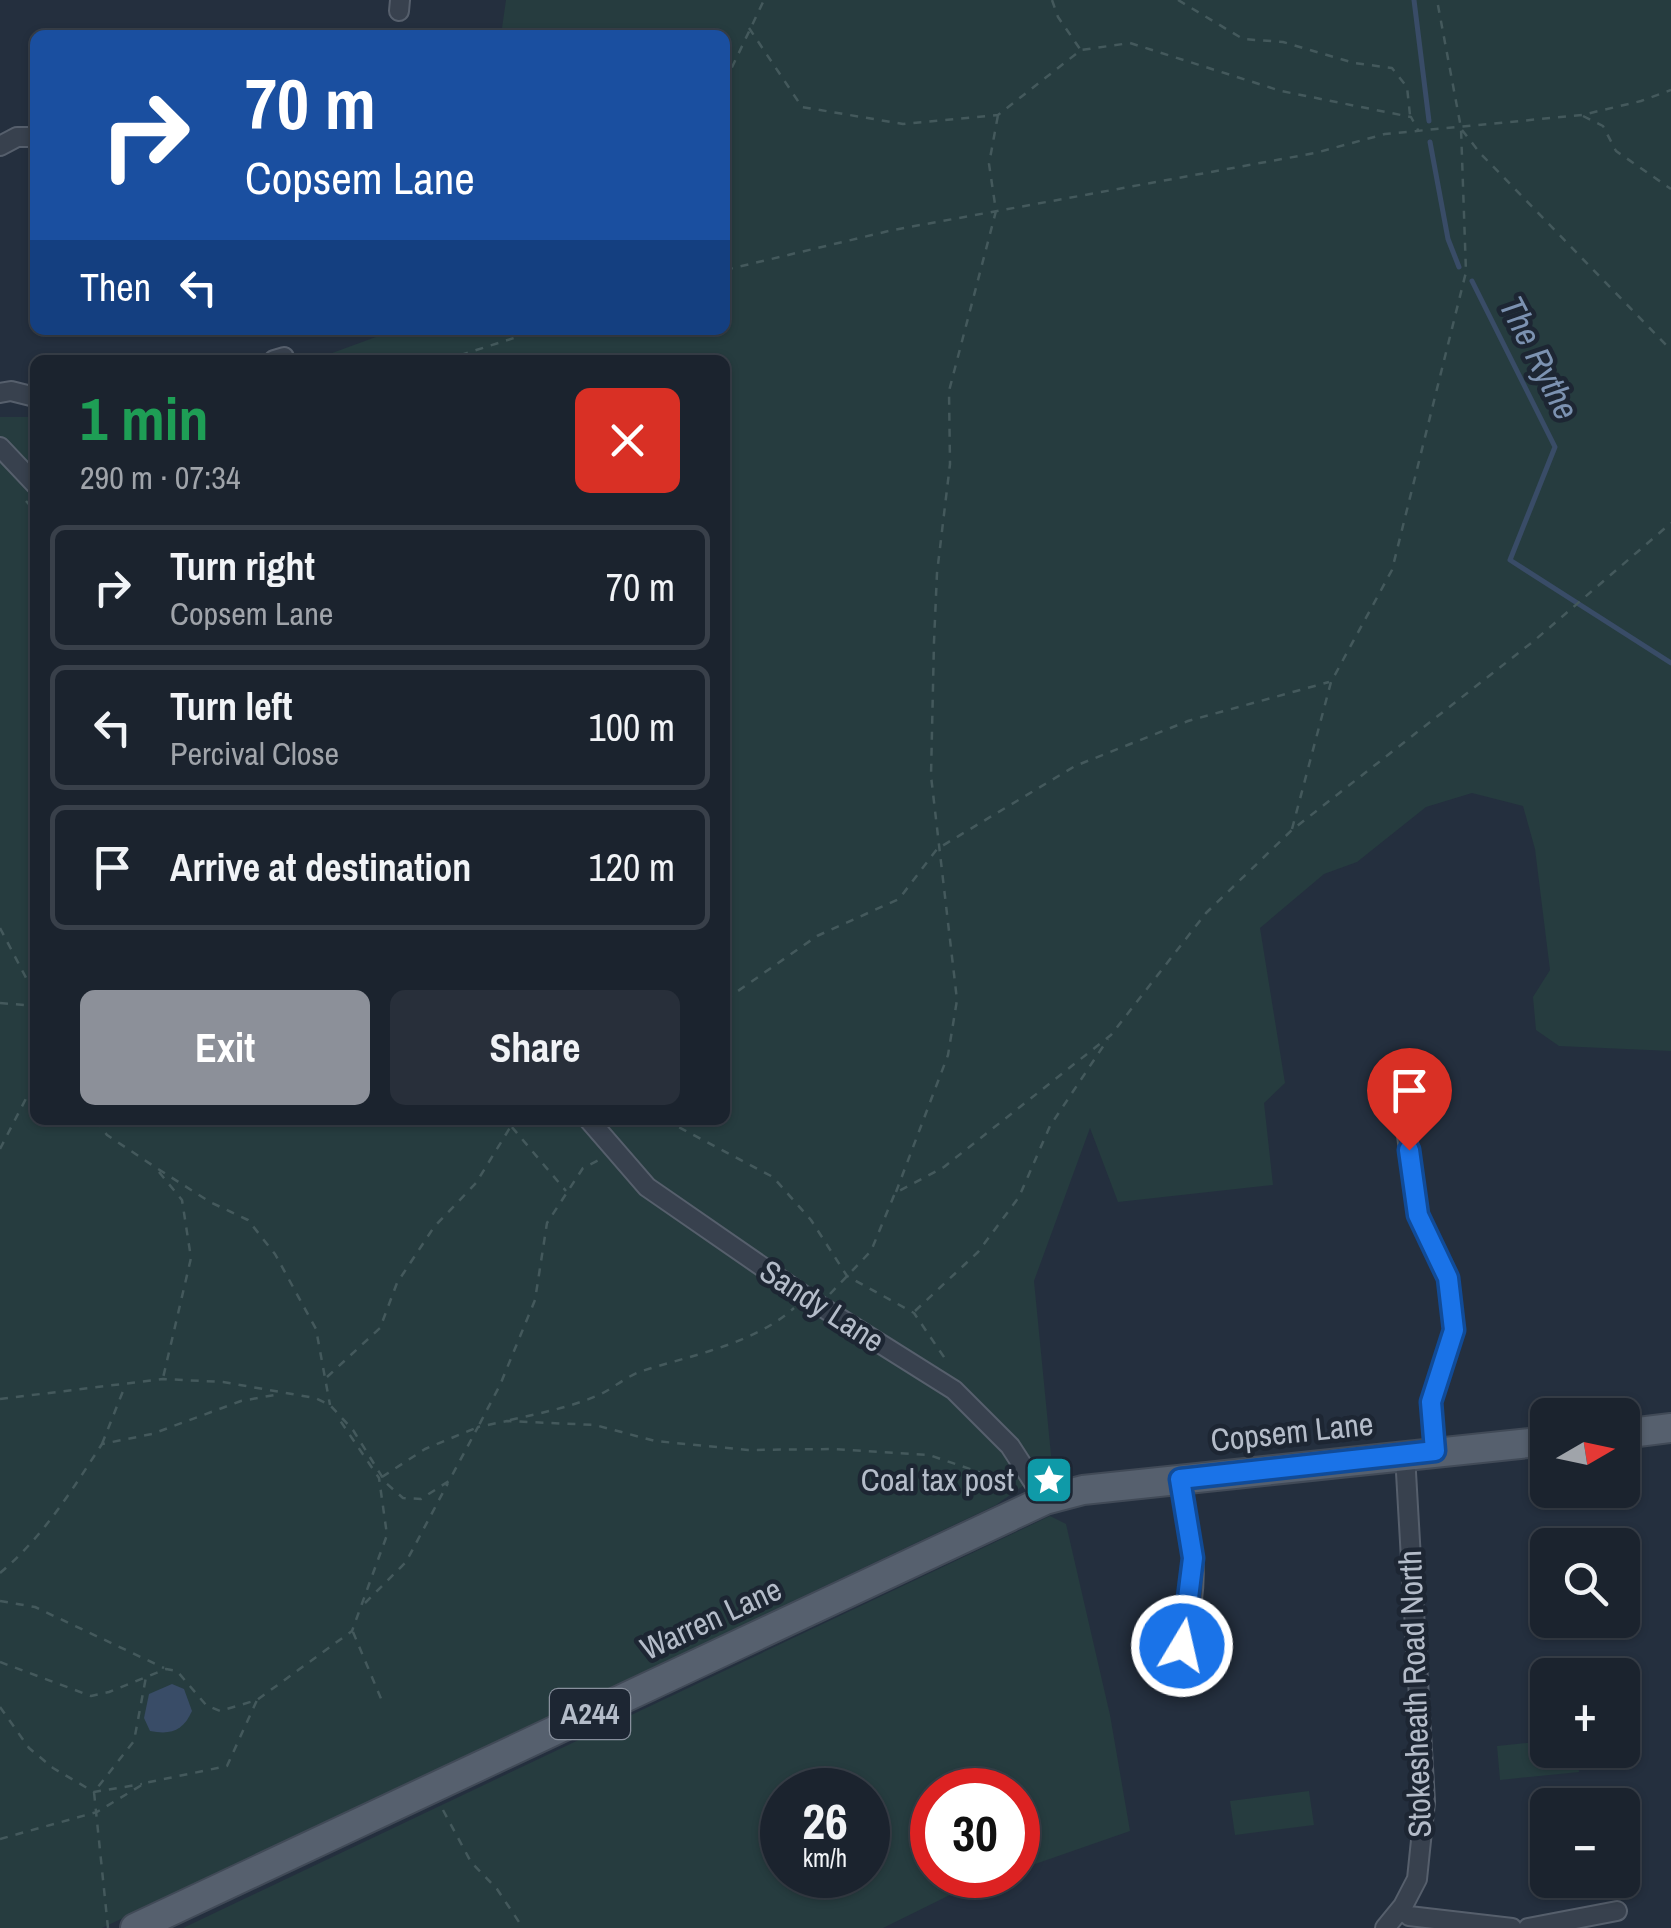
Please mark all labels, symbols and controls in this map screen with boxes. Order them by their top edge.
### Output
text: 70 m [245,57,376,151]
icon: right [80,70,210,200]
text: Copsem Lane [245,147,475,208]
icon: left [171,260,226,315]
text: Then [80,262,151,313]
water label: The Rythe [1488,288,1590,427]
text: 1 min [80,378,209,459]
button: close [575,388,680,493]
text: 290 m · 07:34 [80,456,240,499]
text: Turn right [170,541,315,592]
icon: right [85,560,140,615]
text: 70 m [606,562,675,613]
text: Copsem Lane [170,592,333,635]
text: Turn left [170,681,292,732]
icon: left [85,700,140,755]
text: 100 m [588,702,675,753]
text: Percival Close [170,732,339,775]
icon: arrive [85,840,140,895]
text: Arrive at destination [170,842,471,893]
text: 120 m [588,842,675,893]
button: Exit [80,990,370,1105]
button: Share [390,990,680,1105]
pin [1367,1048,1452,1151]
icon: arrive [1382,1063,1437,1118]
street label: Sandy Lane [752,1249,893,1362]
north arrow [1530,1398,1640,1508]
map controls [1530,1398,1640,1898]
street label: Copsem Lane [1208,1402,1375,1461]
place icon: Coal tax post [1023,1454,1075,1506]
place label: Coal tax post [861,1458,1014,1501]
button: search [1530,1528,1640,1638]
street label: Stokesheath Road North [1388,1550,1441,1838]
street label: Warren Lane [633,1567,788,1670]
position arrow [1130,1594,1234,1698]
button: + [1530,1658,1640,1768]
road number: A244 [550,1689,630,1739]
speed limit sign: 30 [910,1768,1040,1898]
text: 26 [802,1787,848,1855]
button: − [1530,1788,1640,1898]
text: km/h [803,1841,847,1875]

